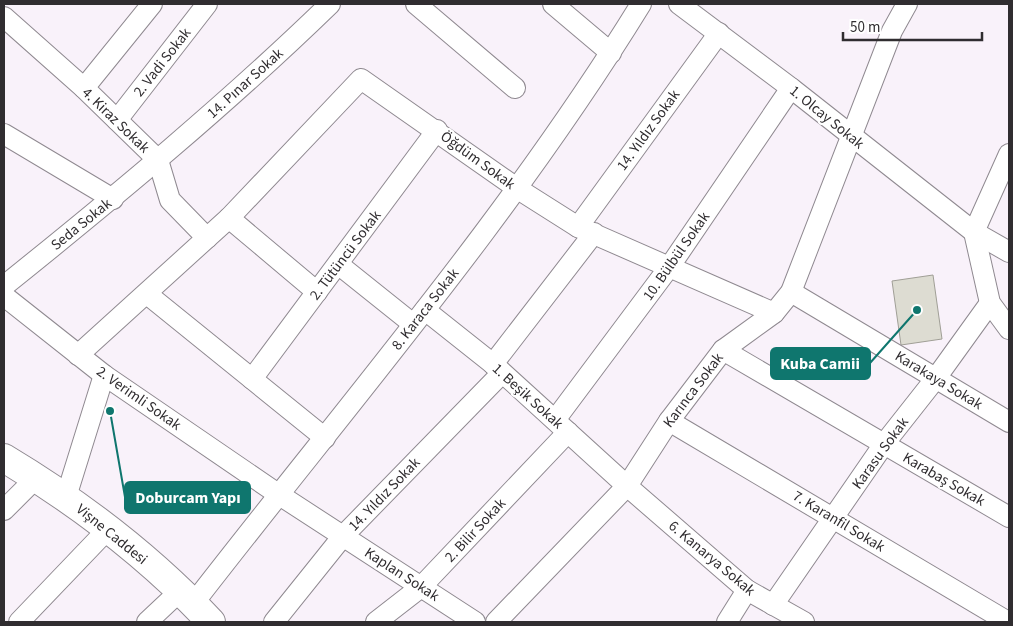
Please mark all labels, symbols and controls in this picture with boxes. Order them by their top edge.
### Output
scale bar [843,10,982,42]
text: 50 m [850,17,880,38]
street label: 2. Vadi Sokak [129,23,196,101]
street label: 14. Pınar Sokak [203,43,289,123]
street label: 1. Olcay Sokak [785,81,869,154]
street label: 4. Kiraz Sokak [77,83,155,158]
street label: 14. Yıldız Sokak [612,85,685,175]
street label: Öğdüm Sokak [436,126,520,195]
street label: Seda Sokak [46,193,117,255]
street label: 2. Tütüncü Sokak [305,206,386,305]
street label: 10. Bülbül Sokak [638,207,715,305]
street label: 8. Karaca Sokak [387,264,464,355]
street label: Karakaya Sokak [891,346,987,415]
street label: Karınca Sokak [658,348,729,432]
callout: Kuba Camii [771,348,870,379]
text: Kuba Camii [780,353,860,375]
street label: 1. Beşik Sokak [487,359,568,434]
street label: 2. Verimli Sokak [92,361,186,436]
street label: Karasu Sokak [847,412,914,494]
street label: Karabaş Sokak [899,447,989,512]
street label: 14. Yıldız Sokak [344,452,425,536]
callout: Doburcam Yapı [125,482,250,513]
street label: 7. Karanfil Sokak [789,486,889,558]
text: Doburcam Yapı [135,487,241,509]
street label: 2. Bilir Sokak [440,493,511,567]
street label: Vişne Caddesi [71,499,152,570]
street label: 6. Kanarya Sokak [664,516,760,601]
street label: Kaplan Sokak [360,542,444,607]

